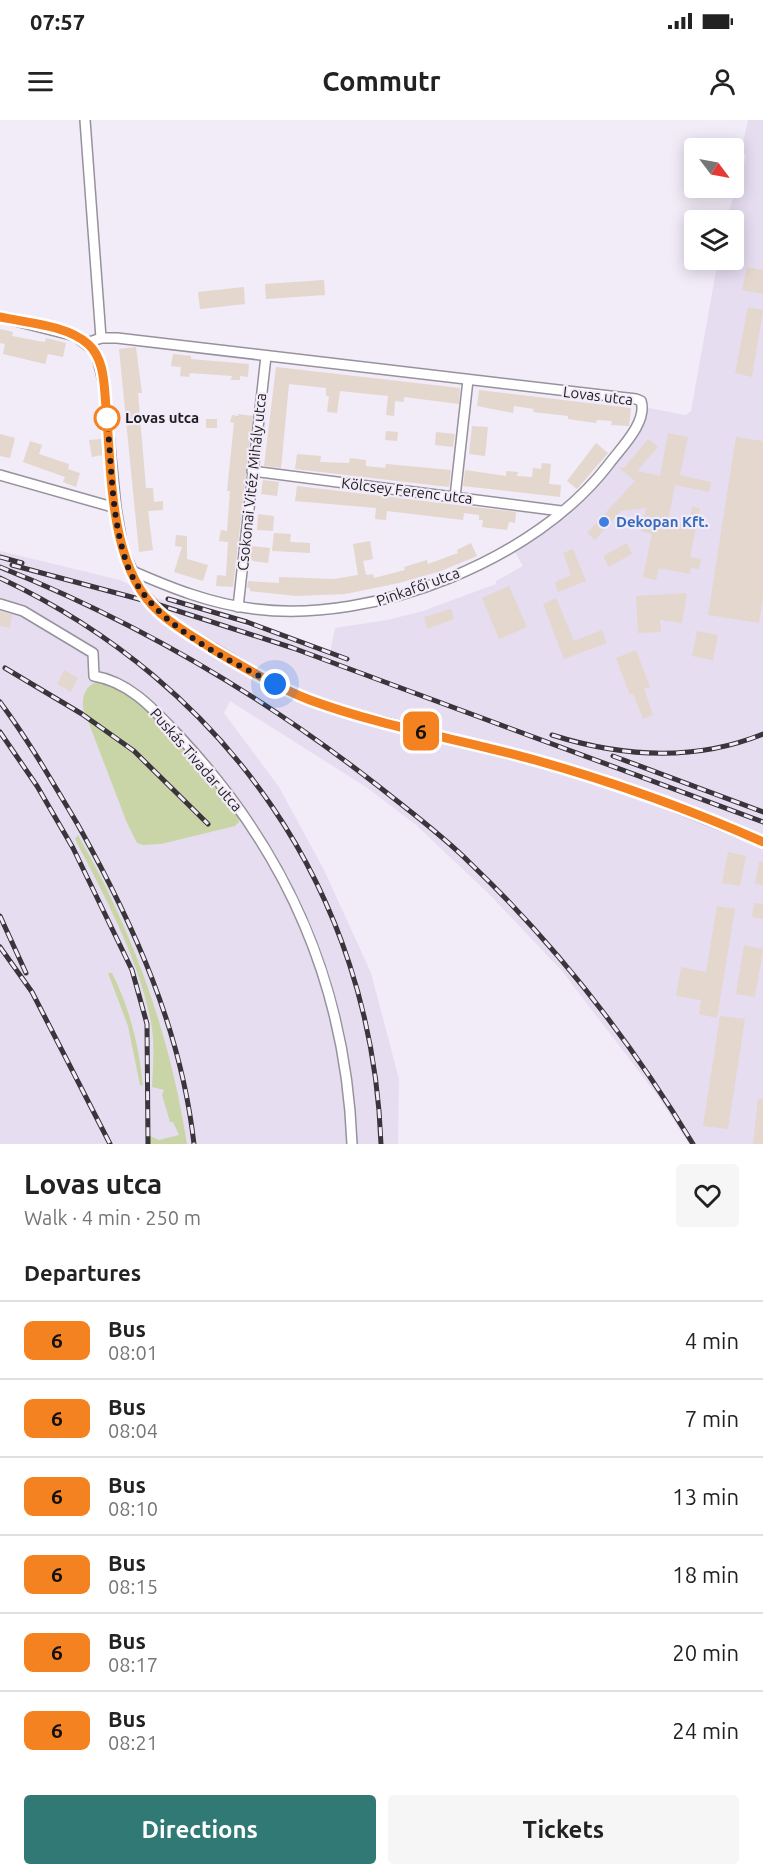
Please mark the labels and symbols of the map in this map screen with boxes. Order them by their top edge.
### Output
north arrow [684,138,744,198]
street label: Lovas utca [562,383,634,408]
street label: Csokonai Vitéz Mihály utca [234,392,269,572]
marker: Lovas utca [94,405,120,431]
place label: Lovas utca [125,409,199,426]
street label: Kölcsey Ferenc utca [340,474,474,507]
place label: Dekopan Kft. [616,513,709,530]
marker: Dekopan Kft. [597,515,611,529]
street label: Pinkafői utca [374,564,462,609]
your location [260,669,290,699]
street label: Puskás Tivadar utca [147,705,246,815]
line badge: 6 [402,712,440,750]

